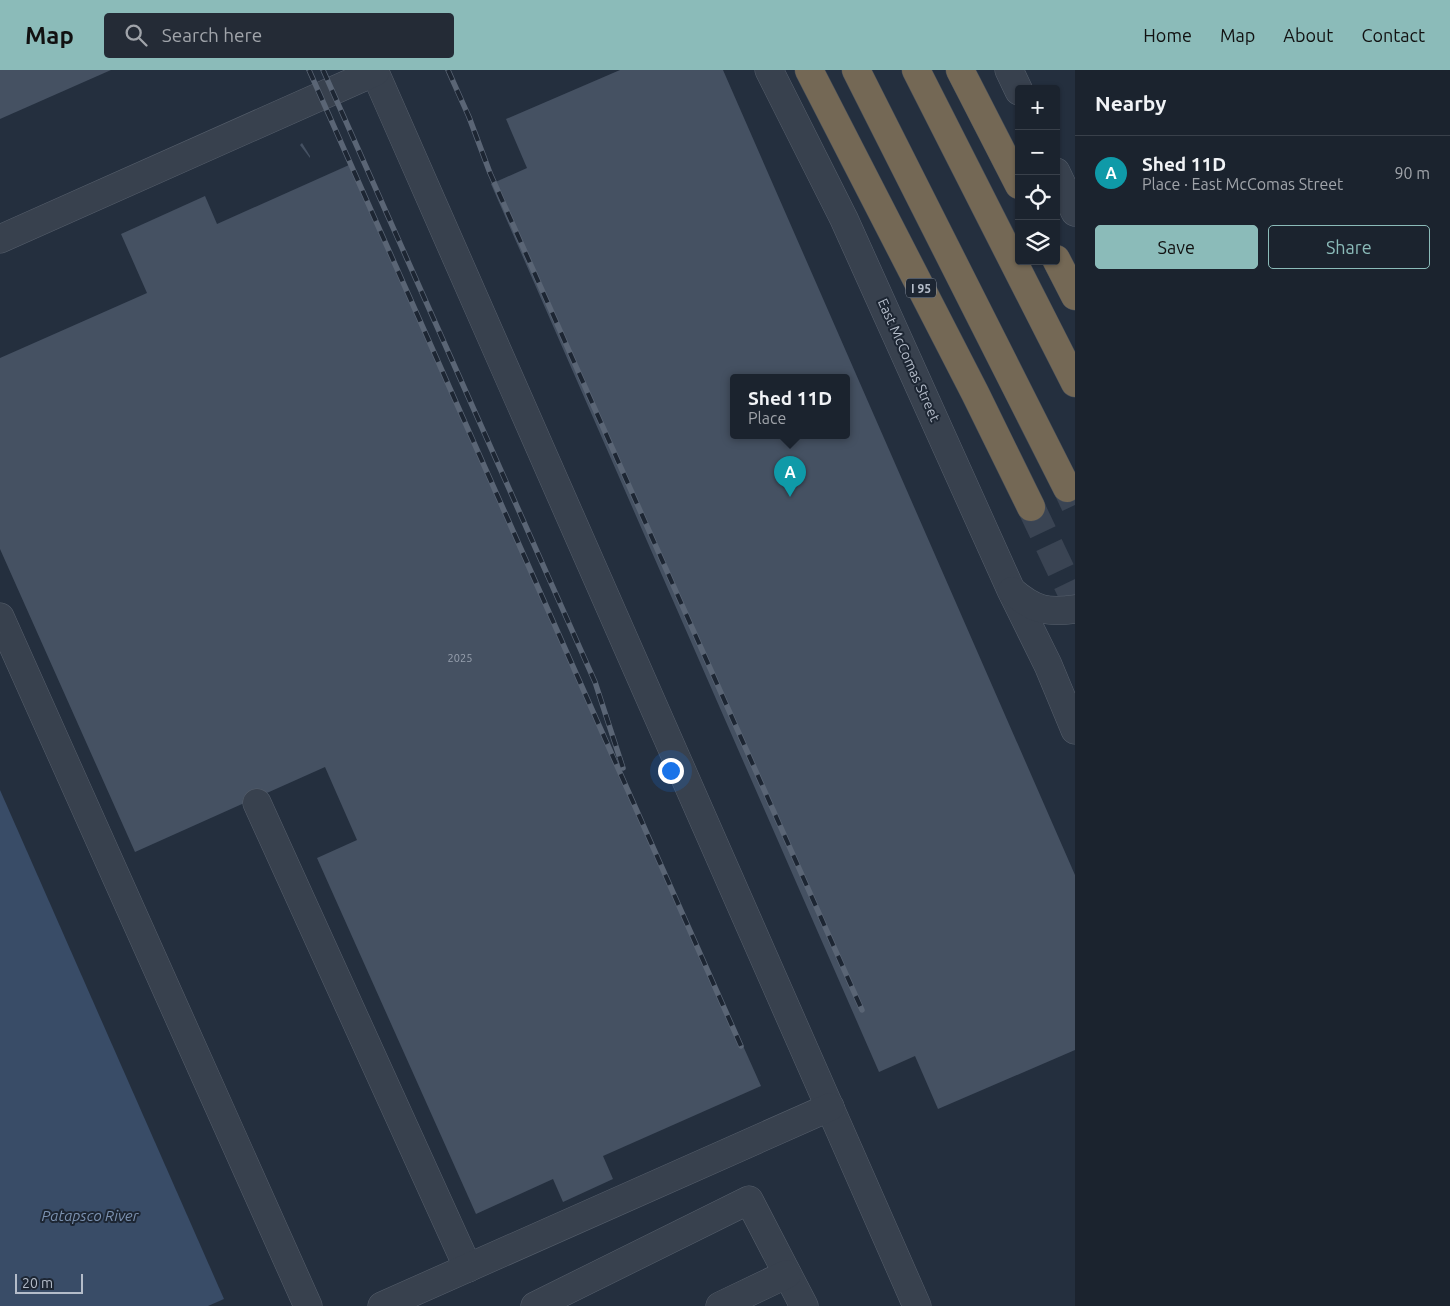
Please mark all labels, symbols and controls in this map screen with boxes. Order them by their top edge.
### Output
search box [104,13,454,58]
icon: search [122,21,150,49]
text: Map [25,22,74,49]
text: Search here [162,24,262,46]
text: Home [1143,25,1192,45]
text: Map [1220,25,1255,45]
text: About [1283,25,1333,45]
text: Contact [1361,25,1425,45]
map controls [1015,85,1060,265]
button: + [1015,85,1060,130]
text: Nearby [1095,91,1166,115]
button: − [1015,130,1060,175]
text: Shed 11D [1142,153,1226,175]
text: A [1105,164,1117,182]
text: 90 m [1394,164,1430,182]
button: locate [1015,175,1060,220]
text: Place · East McComas Street [1142,175,1343,193]
button: layers [1015,220,1060,265]
button: Save [1095,225,1258,269]
button: Share [1268,225,1430,269]
road number: I 95 [906,278,936,298]
street label: East McComas Street [875,296,944,424]
popup [730,374,850,439]
text: Shed 11D [748,387,832,409]
text: Place [748,409,786,427]
pin: A [774,456,806,497]
house number: 2025 [448,652,472,664]
your location [658,758,684,784]
water label: Patapsco River [42,1207,140,1224]
scale bar [15,1271,82,1294]
text: 20 m [22,1275,53,1291]

